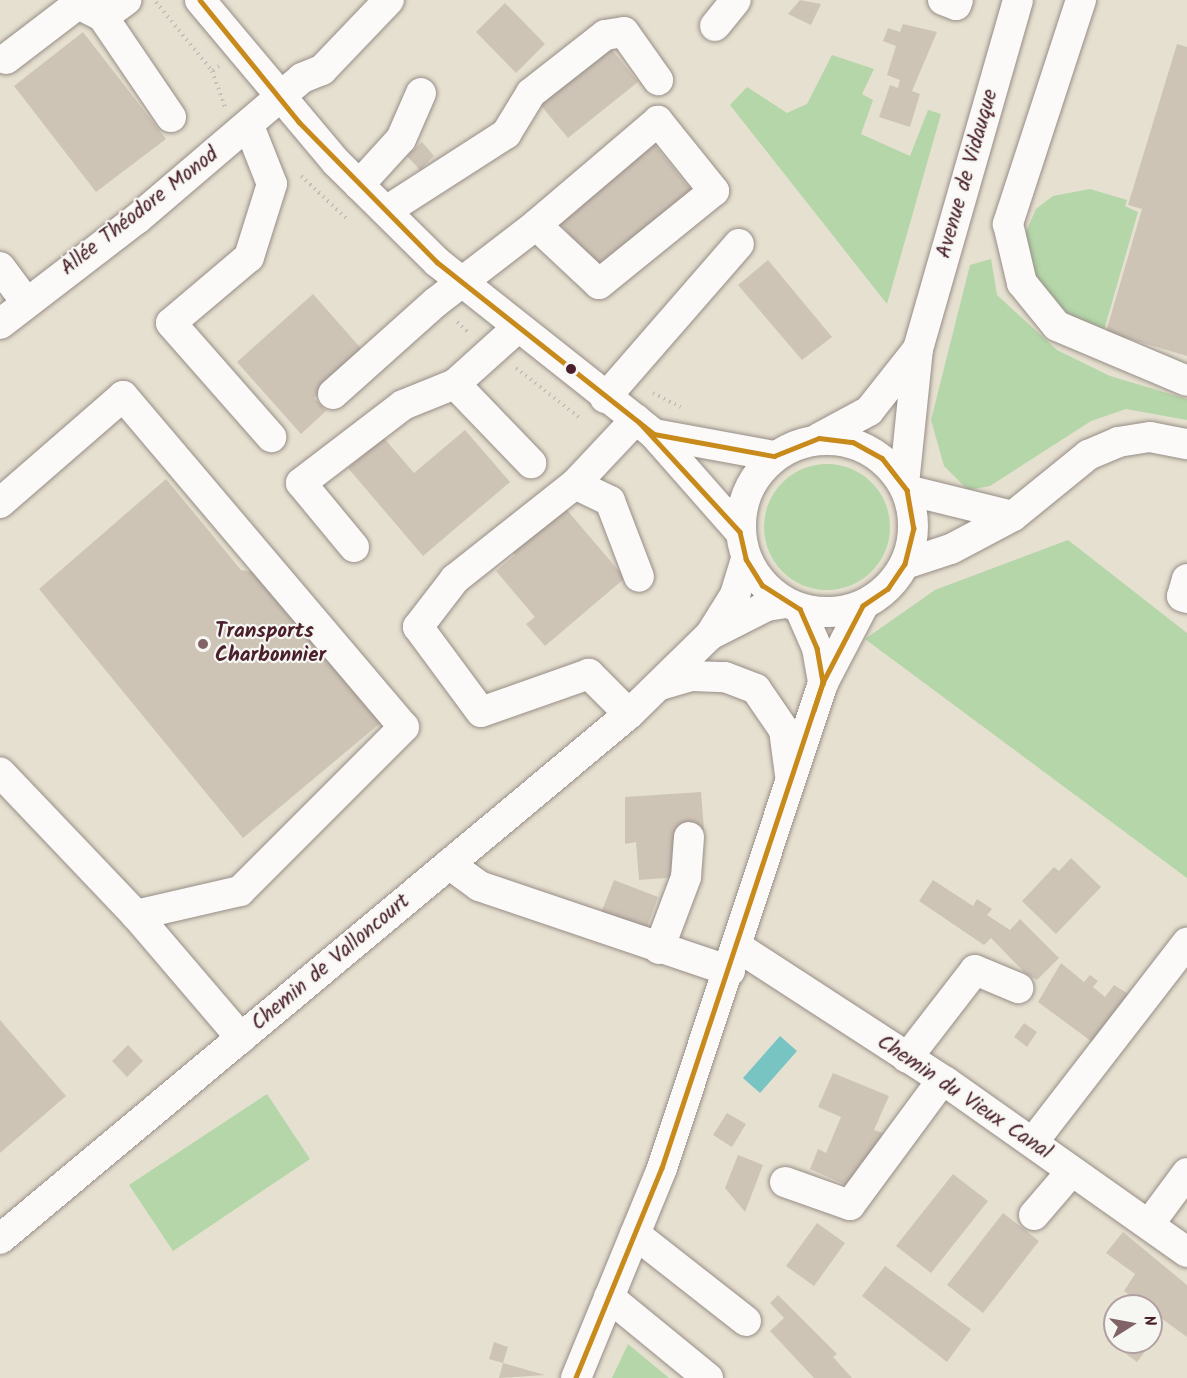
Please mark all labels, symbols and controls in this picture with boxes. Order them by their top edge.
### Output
street label: Avenue de Vidauque [932,87,1004,261]
street label: Allée Théodore Monod [56,143,224,281]
unlabelled marker [565,363,577,375]
place label: Transports Charbonnier [215,619,326,669]
marker: Transports Charbonnier [196,637,210,651]
street label: Chemin de Valloncourt [247,889,415,1037]
street label: Chemin du Vieux Canal [872,1030,1056,1166]
north arrow [1103,1294,1163,1354]
text: N [1136,1313,1162,1328]

